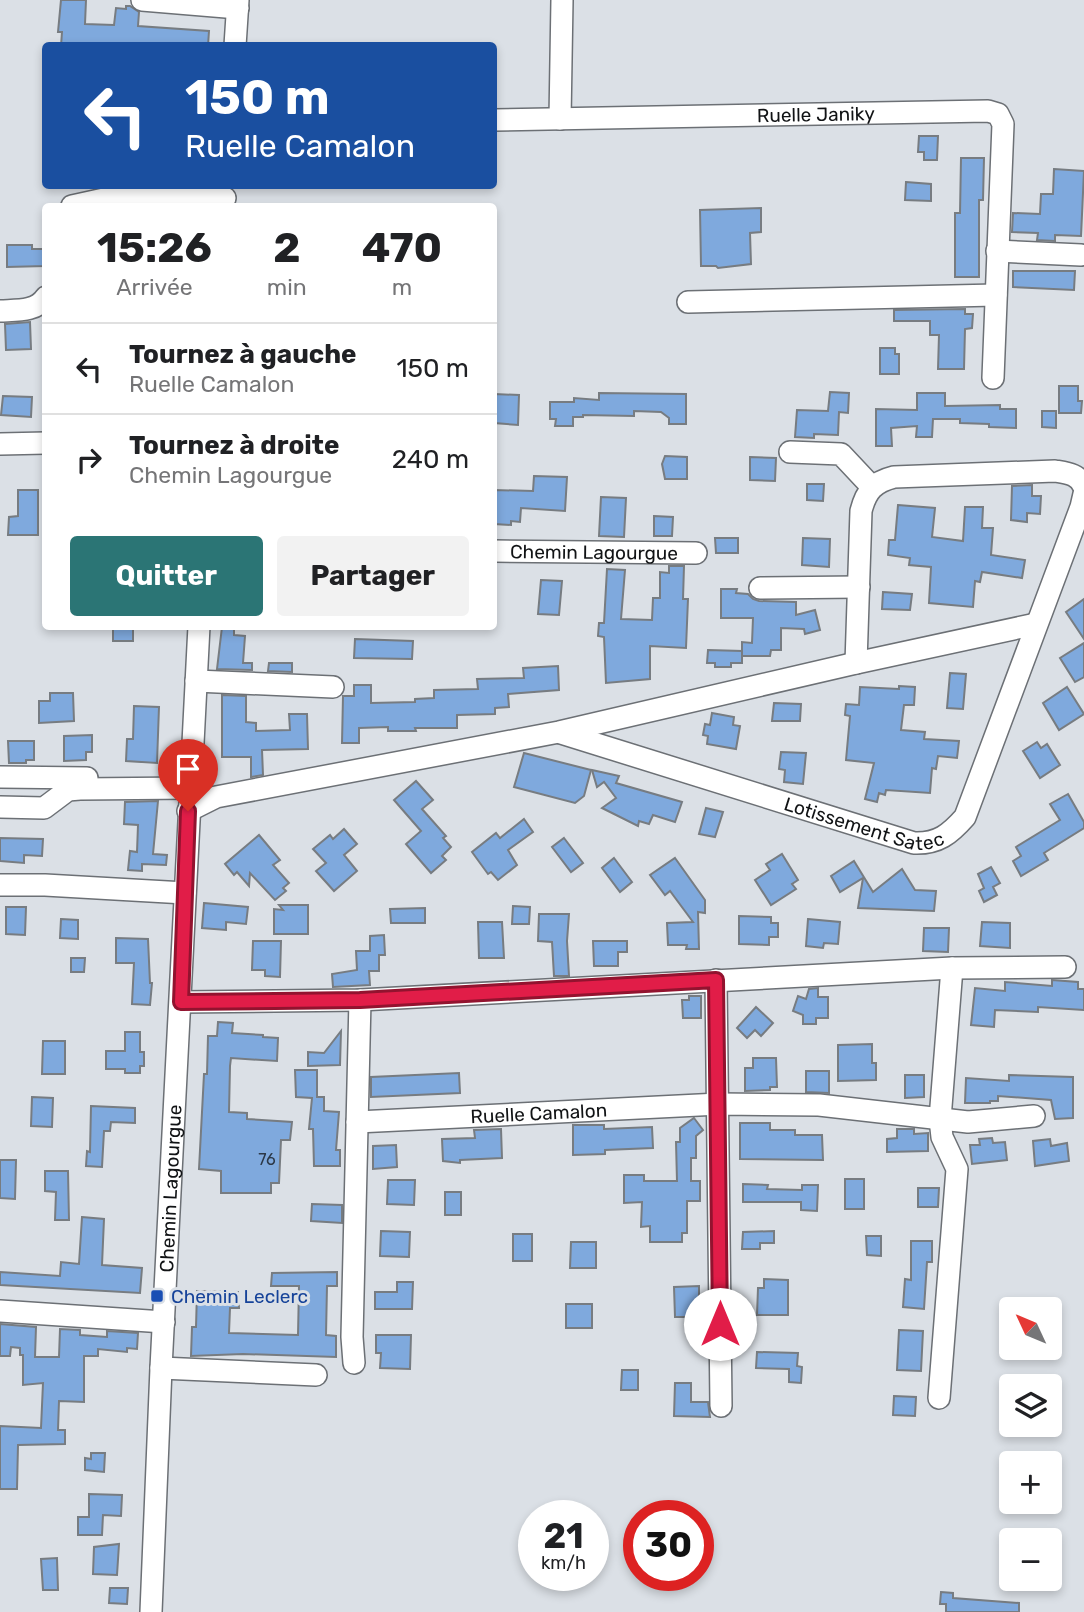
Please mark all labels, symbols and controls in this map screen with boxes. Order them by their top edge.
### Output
text: 150 m [185,68,330,126]
icon: left [70,70,161,161]
street label: Ruelle Janiky [757,102,875,127]
text: Ruelle Camalon [185,127,415,165]
text: 15:26 [97,223,212,273]
text: 2 [273,223,300,273]
text: 470 [362,223,442,273]
text: Arrivée [116,273,193,301]
text: min [267,273,307,301]
text: m [392,273,412,301]
text: Tournez à gauche [129,339,357,370]
icon: left [70,350,108,388]
text: 150 m [396,353,469,384]
text: Ruelle Camalon [129,370,294,398]
text: Tournez à droite [129,430,339,461]
icon: right [70,441,108,479]
text: 240 m [392,444,469,475]
text: Chemin Lagourgue [129,461,332,489]
button: Quitter [70,536,263,616]
button: Partager [277,536,469,616]
street label: Chemin Lagourgue [510,540,678,565]
pin [158,739,218,811]
icon: arrive [169,750,207,788]
street label: Lotissement Satec [781,792,948,855]
street label: Ruelle Camalon [470,1099,608,1128]
street label: Chemin Lagourgue [155,1104,186,1273]
house number: 76 [258,1150,276,1169]
place label: Chemin Leclerc [171,1285,308,1308]
position arrow [683,1287,757,1361]
marker: Chemin Leclerc [149,1288,165,1304]
north arrow [999,1297,1062,1360]
map controls [999,1297,1062,1591]
button: layers [999,1374,1062,1437]
button: + [999,1451,1062,1514]
speed limit sign: 30 [623,1500,714,1591]
text: 21 [543,1515,584,1557]
button: − [999,1528,1062,1591]
text: km/h [541,1552,586,1574]

